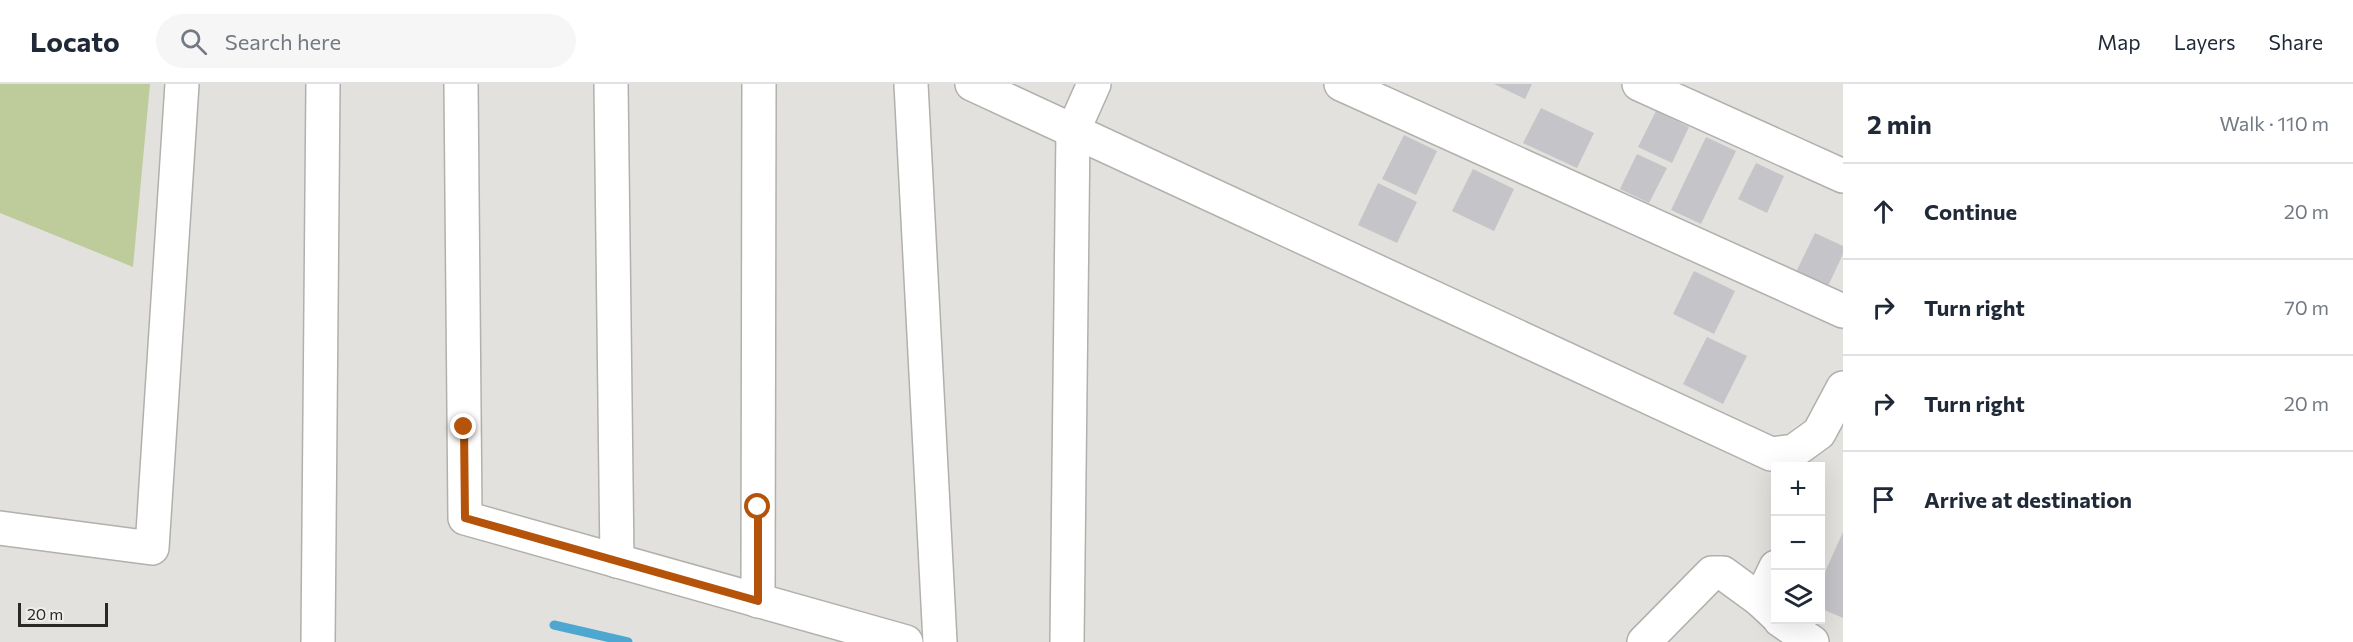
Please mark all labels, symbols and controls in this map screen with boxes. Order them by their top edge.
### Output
search box [156,14,576,68]
text: Locato [30,24,120,58]
icon: search [177,25,210,58]
text: Search here [225,28,341,55]
text: Map [2097,29,2141,54]
text: Layers [2174,29,2236,54]
text: Share [2269,29,2323,54]
text: 2 min [1867,108,1932,139]
text: Walk · 110 m [2219,111,2329,135]
icon: ahead [1867,195,1900,228]
text: Continue [1924,198,2017,225]
text: 20 m [2284,199,2329,223]
icon: right [1867,291,1900,324]
text: Turn right [1924,294,2025,321]
text: 70 m [2284,295,2329,319]
icon: right [1867,387,1900,420]
text: Turn right [1924,390,2025,417]
text: 20 m [2284,391,2329,415]
route end [450,413,476,439]
map controls [1771,462,1825,624]
button: + [1771,462,1825,516]
icon: arrive [1867,483,1900,516]
text: Arrive at destination [1924,486,2132,513]
route start [744,493,770,519]
button: − [1771,516,1825,570]
button: layers [1771,570,1825,624]
scale bar [18,600,108,628]
text: 20 m [27,604,63,623]

